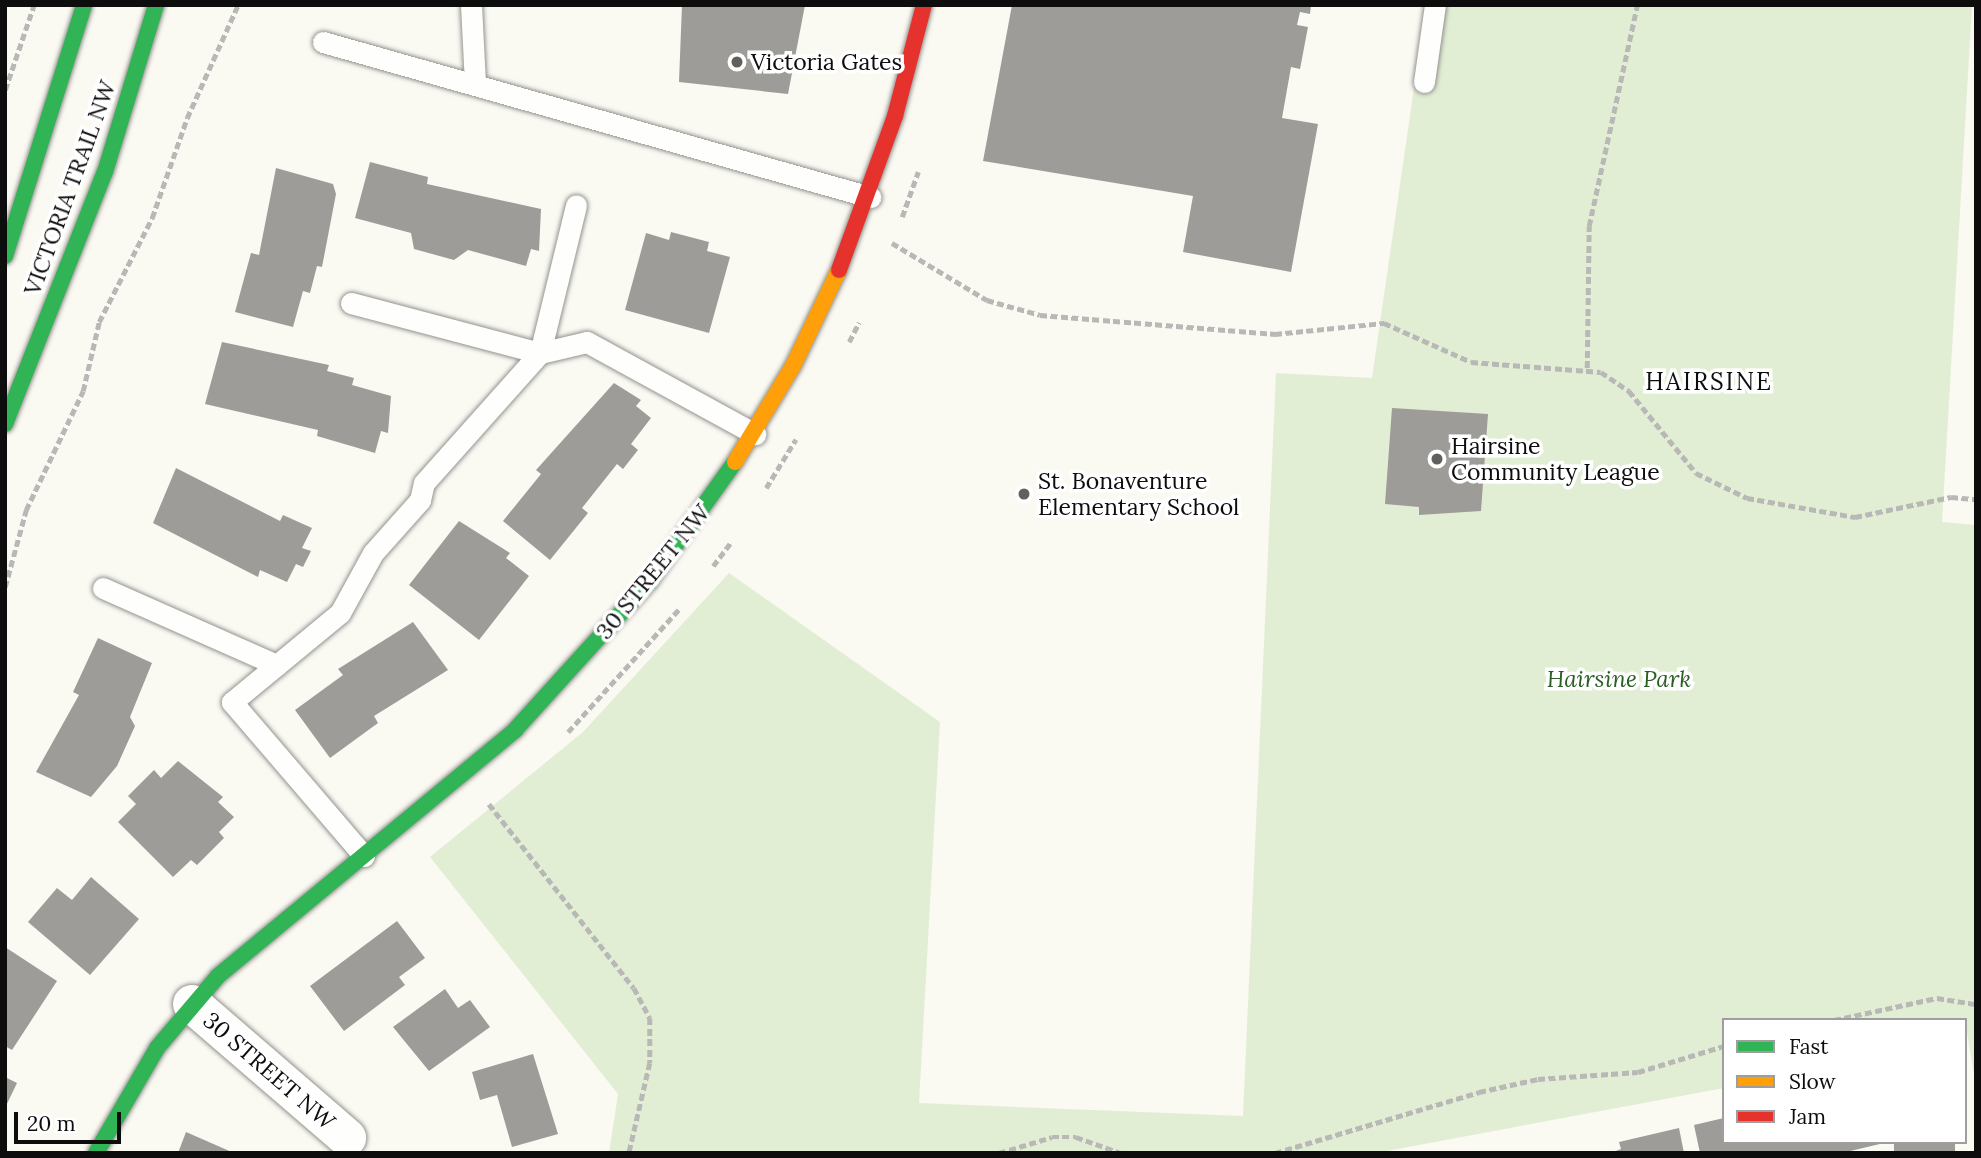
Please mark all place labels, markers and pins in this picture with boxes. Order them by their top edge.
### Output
place label: Victoria Gates [751,48,902,76]
marker: Victoria Gates [729,54,745,70]
place label: Hairsine Community League [1451,432,1660,486]
marker: Hairsine Community League [1429,451,1445,467]
place label: St. Bonaventure Elementary School [1038,467,1239,521]
marker: St. Bonaventure Elementary School [1016,486,1032,502]

